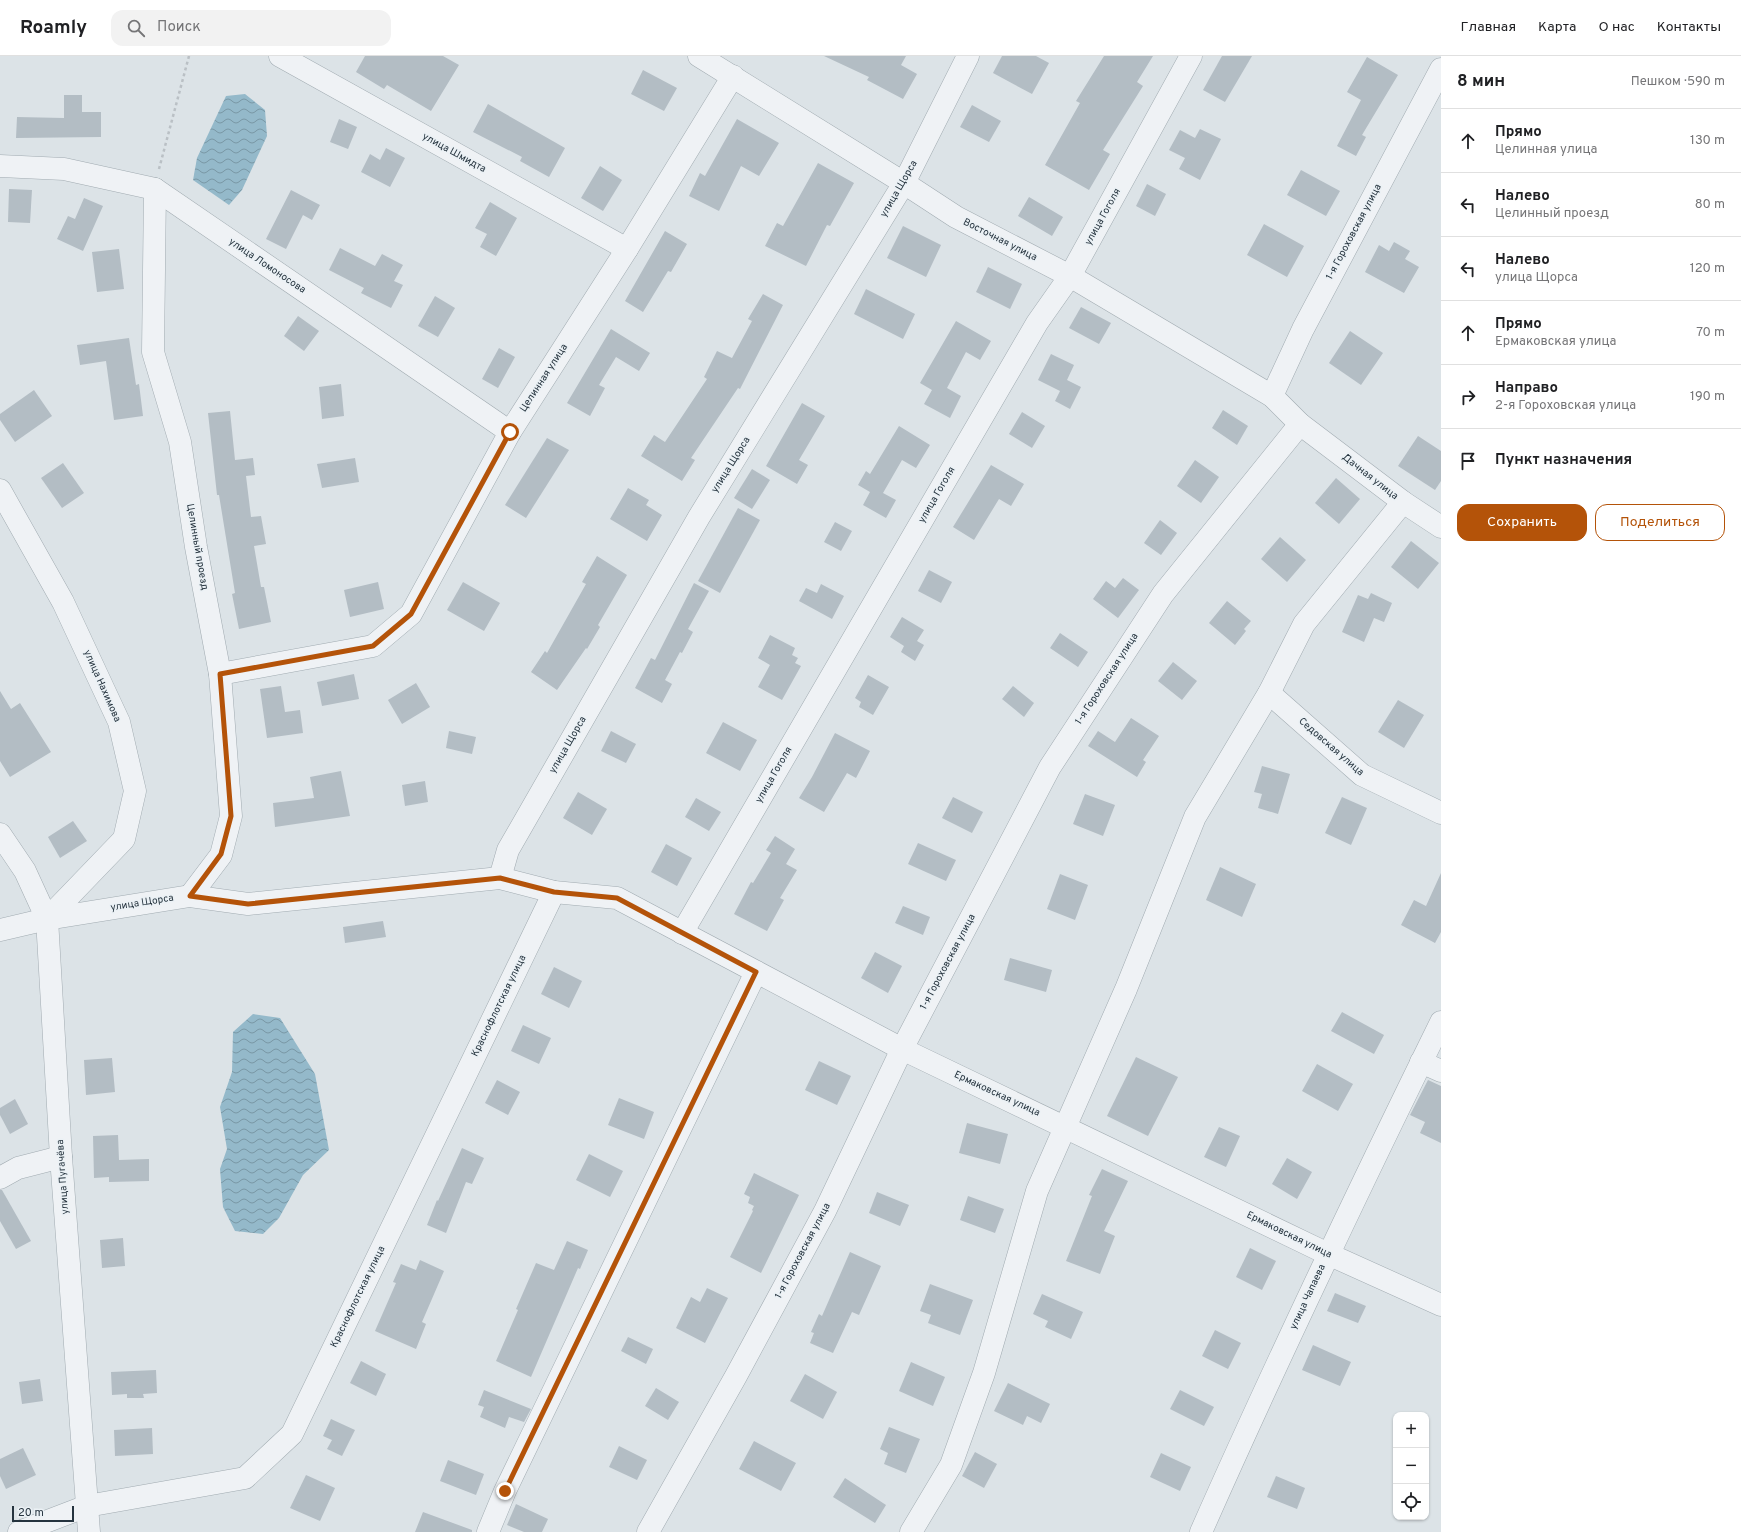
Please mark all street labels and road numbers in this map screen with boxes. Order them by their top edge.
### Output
street label: улица Шмидта [420,130,488,176]
street label: улица Щорса [877,158,921,220]
street label: 1-я Гороховская улица [1323,182,1385,282]
street label: улица Гоголя [1082,186,1124,248]
street label: Восточная улица [961,216,1039,264]
street label: улица Ломоносова [226,235,308,297]
street label: Целинная улица [517,341,571,415]
street label: улица Щорса [709,435,753,495]
street label: Дачная улица [1339,451,1401,503]
street label: улица Гоголя [916,464,958,526]
street label: Целинный проезд [183,503,211,592]
street label: 1-я Гороховская улица [1072,631,1142,727]
street label: улица Нахимова [80,648,124,724]
street label: улица Щорса [546,714,590,776]
street label: Седовская улица [1296,715,1366,779]
street label: улица Гоголя [753,744,795,806]
street label: улица Щорса [109,892,175,914]
street label: 1-я Гороховская улица [917,912,979,1012]
street label: Краснофлотская улица [469,953,529,1059]
street label: Ермаковская улица [952,1068,1042,1120]
street label: улица Пугачёва [54,1139,72,1215]
street label: 1-я Гороховская улица [772,1201,834,1301]
street label: Ермаковская улица [1244,1209,1334,1261]
street label: Краснофлотская улица [328,1244,388,1350]
street label: улица Чапаева [1287,1262,1329,1332]

